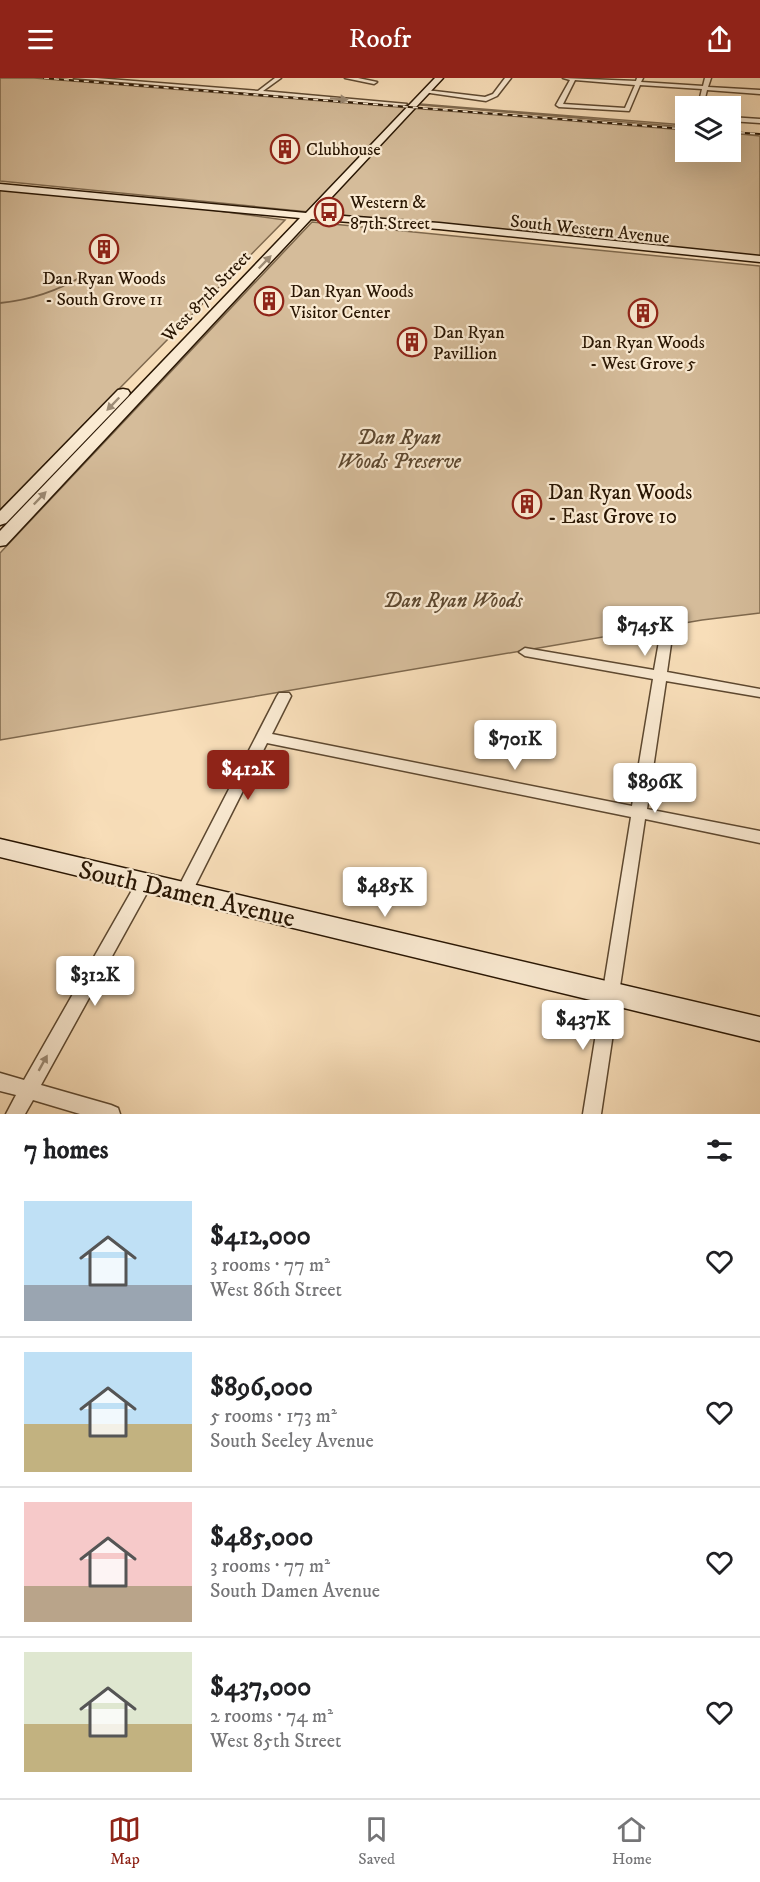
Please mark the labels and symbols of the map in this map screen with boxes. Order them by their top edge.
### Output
one-way arrow [330,94,349,103]
building icon: Clubhouse [269,133,301,165]
place label: Clubhouse [306,139,381,161]
place label: Western & 87th Street [349,192,430,235]
bus stop icon: Western & 87th Street [313,196,345,228]
street label: South Western Avenue [509,211,671,249]
building icon: Dan Ryan Woods - South Grove 11 [88,233,120,265]
street label: West 87th Street [157,246,256,348]
one-way arrow [258,255,272,269]
place label: Dan Ryan Woods - South Grove 11 [42,268,166,311]
place label: Dan Ryan Woods Visitor Center [289,281,414,324]
building icon: Dan Ryan Woods Visitor Center [253,285,285,317]
building icon: Dan Ryan Woods - West Grove 5 [627,297,659,329]
place label: Dan Ryan Pavillion [433,322,505,365]
building icon: Dan Ryan Pavillion [396,326,428,358]
place label: Dan Ryan Woods - West Grove 5 [581,332,705,375]
one-way arrow [106,396,120,410]
park label: Dan Ryan Woods Preserve [337,425,462,475]
place label: Dan Ryan Woods - East Grove 10 [548,480,692,530]
building icon: Dan Ryan Woods - East Grove 10 [511,488,543,520]
one-way arrow [33,492,47,506]
park label: Dan Ryan Woods [383,588,523,614]
pin: $745K [603,606,687,657]
pin: $701K [473,720,557,771]
pin: $412K [206,750,290,801]
pin: $896K [613,763,697,814]
street label: South Damen Avenue [75,854,298,935]
pin: $485K [343,867,427,918]
pin: $312K [53,956,137,1007]
pin: $437K [541,1000,625,1051]
one-way arrow [38,1055,49,1071]

